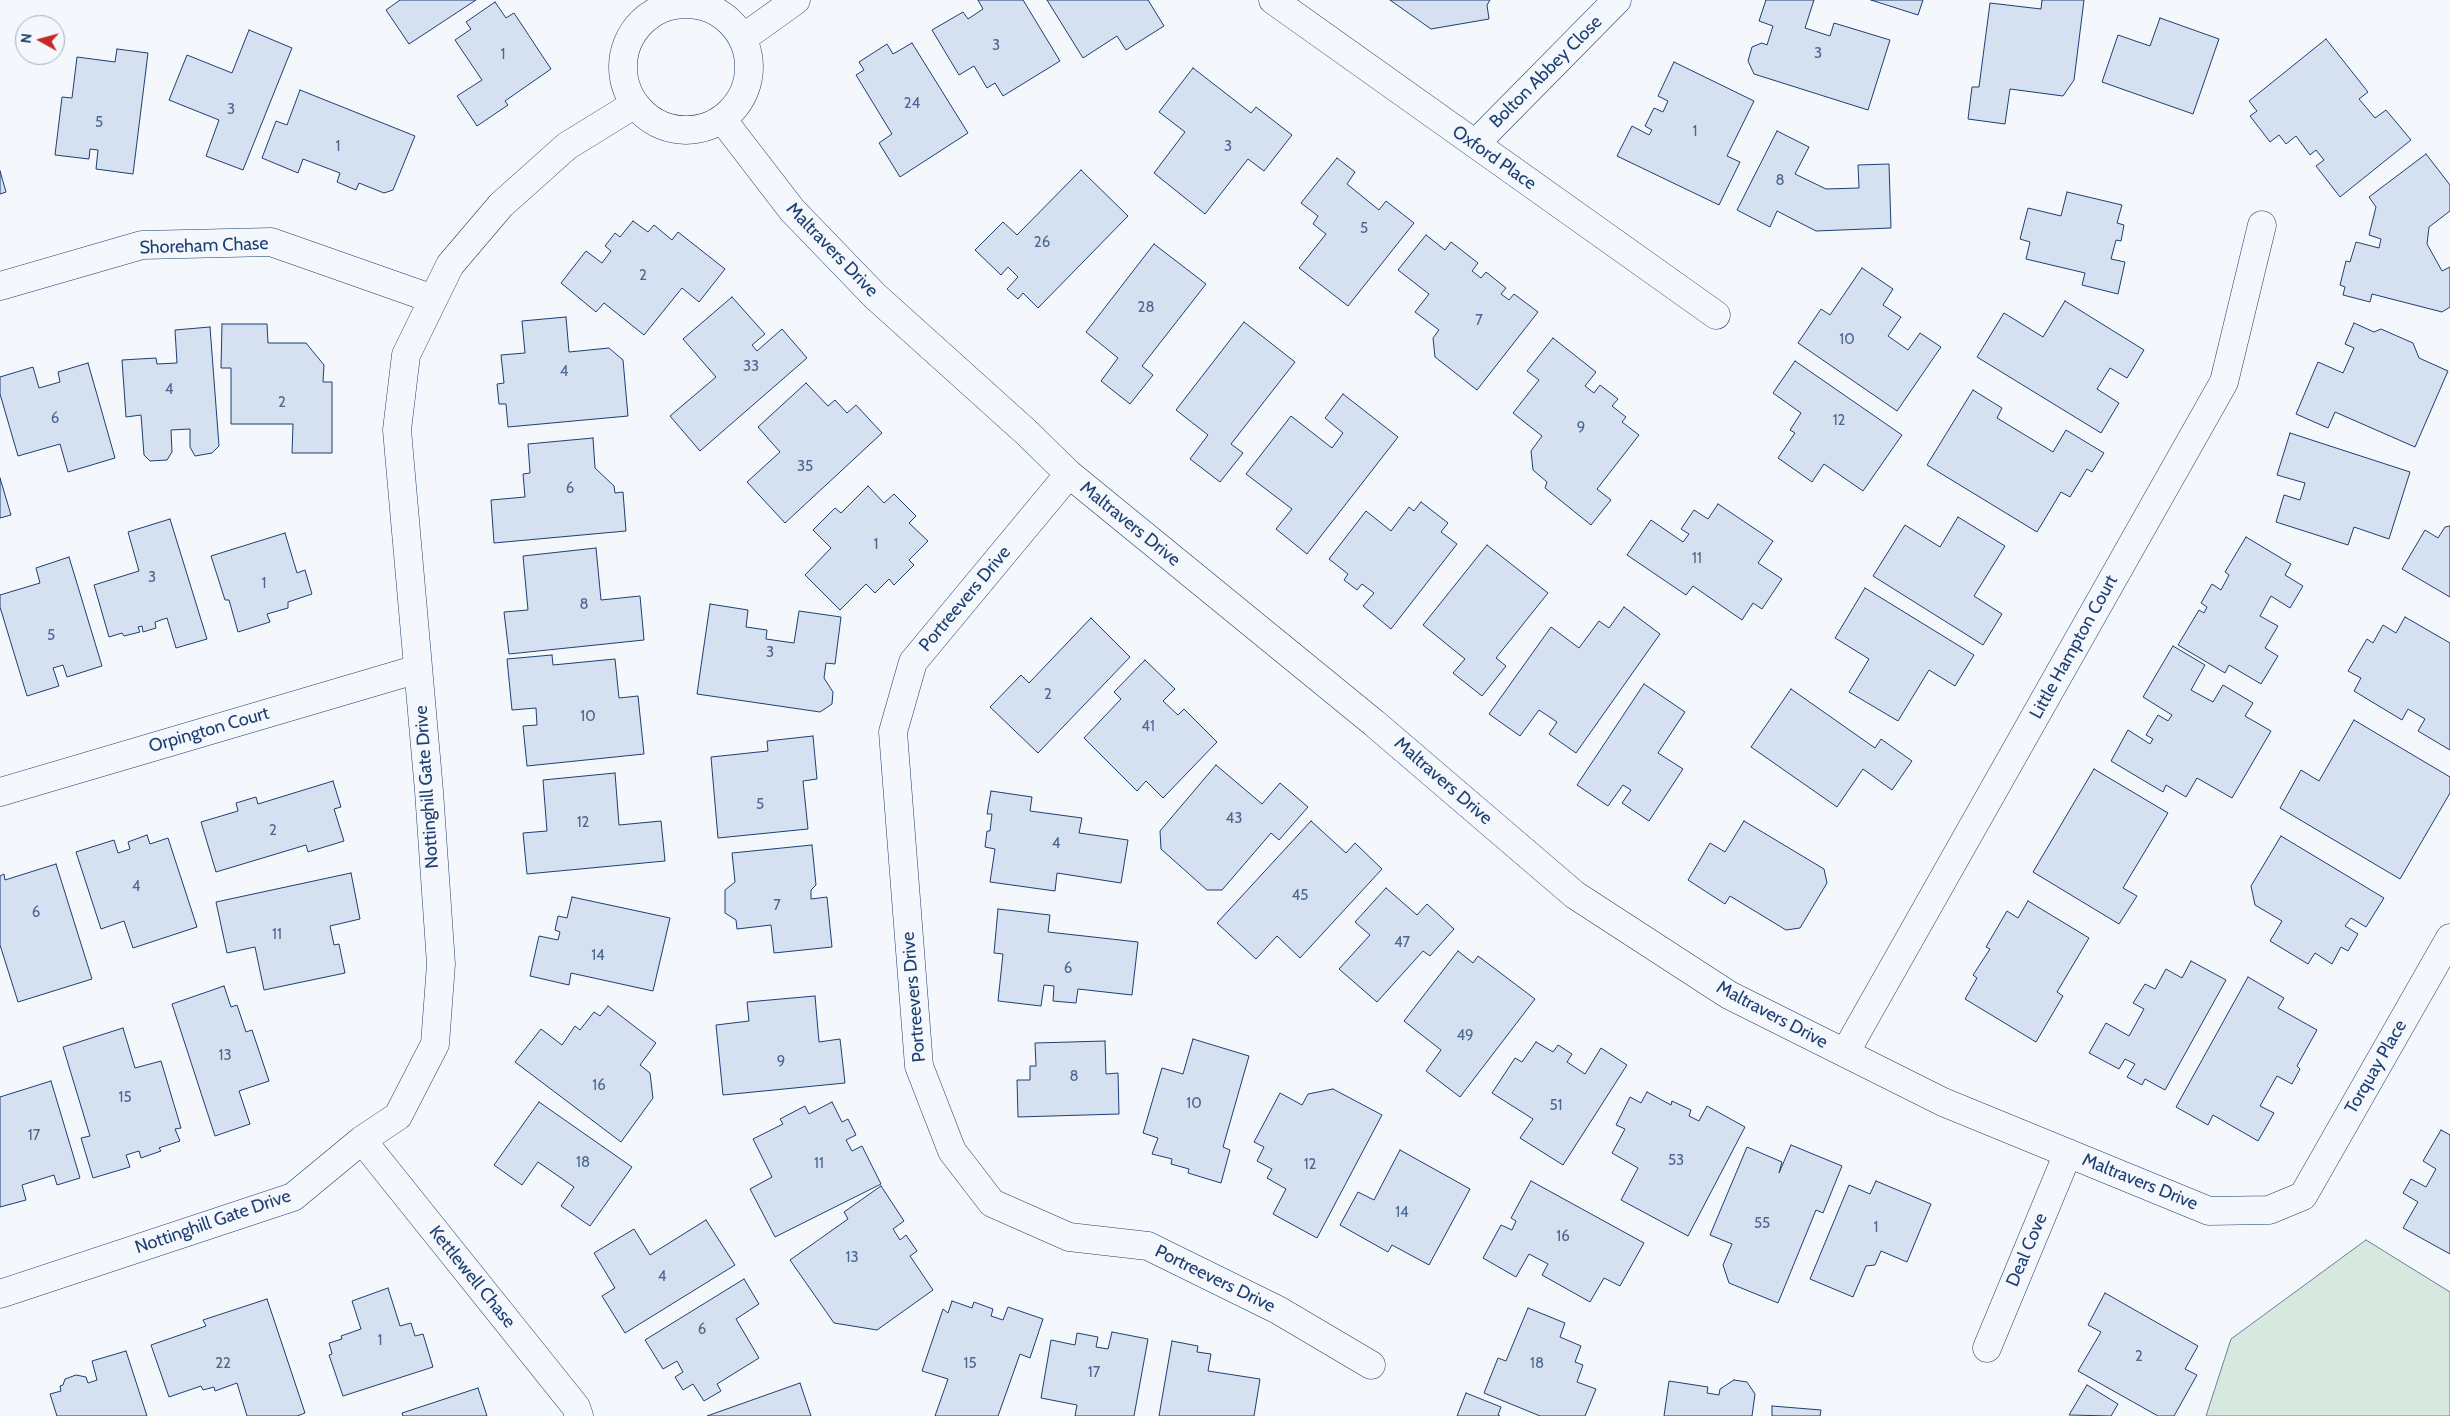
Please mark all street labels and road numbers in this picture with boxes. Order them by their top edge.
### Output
street label: Bolton Abbey Close [1485,11,1607,133]
street label: Oxford Place [1448,121,1540,195]
street label: Maltravers Drive [782,198,882,302]
street label: Shoreham Chase [139,233,269,259]
street label: Maltravers Drive [1076,477,1184,571]
street label: Portreevers Drive [915,542,1015,656]
street label: Little Hampton Court [2025,571,2123,723]
street label: Orpington Court [146,702,272,758]
street label: Nottinghill Gate Drive [411,705,443,869]
street label: Maltravers Drive [1390,733,1496,829]
street label: Portreevers Drive [898,931,930,1063]
street label: Maltravers Drive [1713,977,1831,1053]
street label: Torquay Place [2340,1016,2412,1118]
street label: Maltravers Drive [2079,1149,2201,1215]
street label: Nottinghill Gate Drive [132,1185,294,1259]
street label: Deal Cove [2002,1210,2052,1290]
street label: Kettlewell Chase [424,1222,520,1332]
street label: Portreevers Drive [1151,1241,1279,1317]

